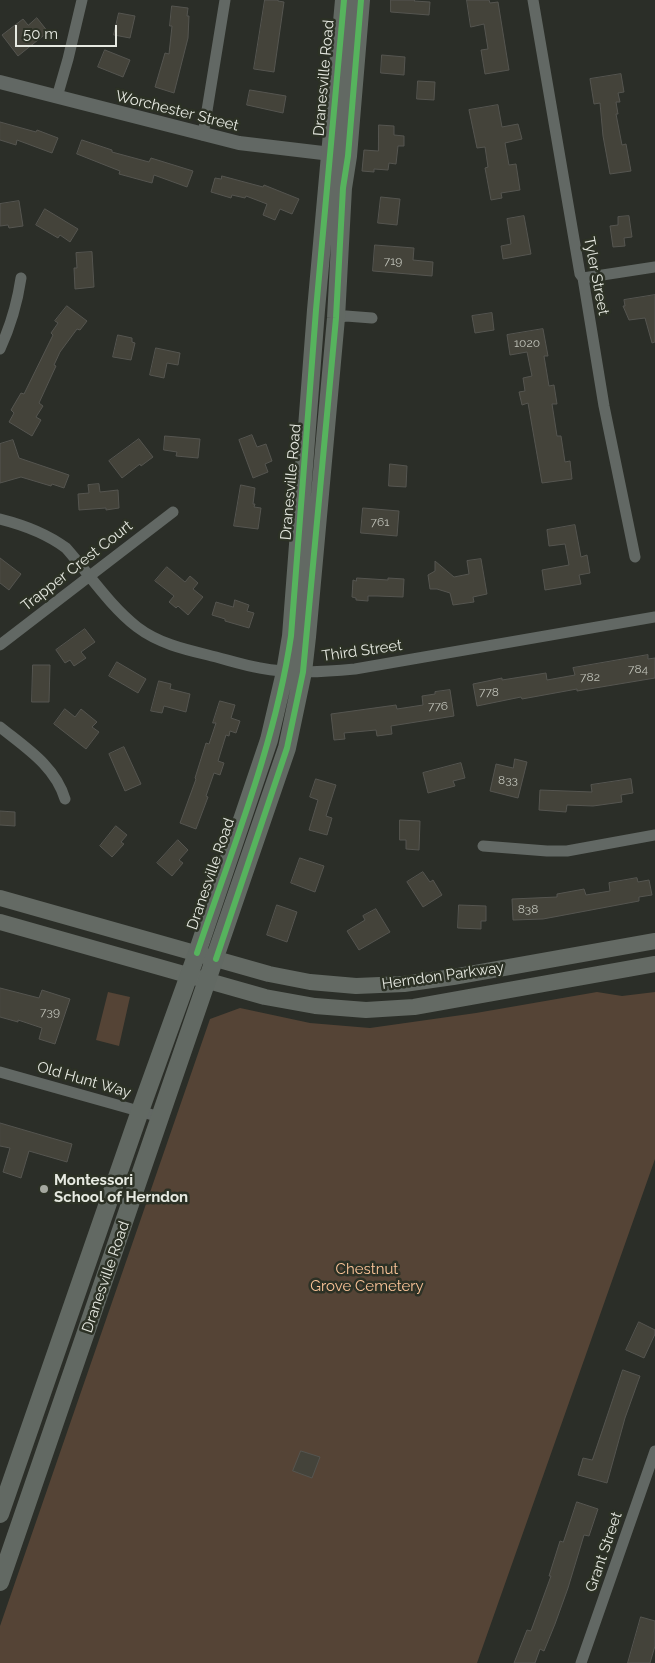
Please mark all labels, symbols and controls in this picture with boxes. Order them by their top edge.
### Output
scale bar [18,15,120,47]
street label: Dranesville Road [310,19,338,137]
text: 50 m [23,25,58,43]
street label: Worchester Street [114,87,240,135]
street label: Tyler Street [580,235,612,317]
house number: 719 [384,254,402,268]
house number: 1020 [514,336,540,350]
street label: Dranesville Road [277,423,305,541]
house number: 761 [371,515,389,529]
street label: Trapper Crest Court [18,517,136,615]
street label: Third Street [321,636,403,666]
house number: 784 [628,662,648,676]
house number: 782 [580,670,600,684]
house number: 778 [479,685,499,699]
house number: 776 [428,699,448,713]
house number: 833 [498,773,518,787]
street label: Dranesville Road [183,816,239,932]
house number: 838 [518,902,538,916]
street label: Herndon Parkway [381,959,505,993]
house number: 739 [40,1005,60,1019]
street label: Old Hunt Way [35,1058,133,1102]
place label: Montessori School of Herndon [54,1171,188,1206]
marker: Montessori School of Herndon [38,1183,50,1195]
street label: Dranesville Road [78,1219,134,1335]
park label: Chestnut Grove Cemetery [310,1260,424,1295]
street label: Grant Street [582,1510,626,1594]

